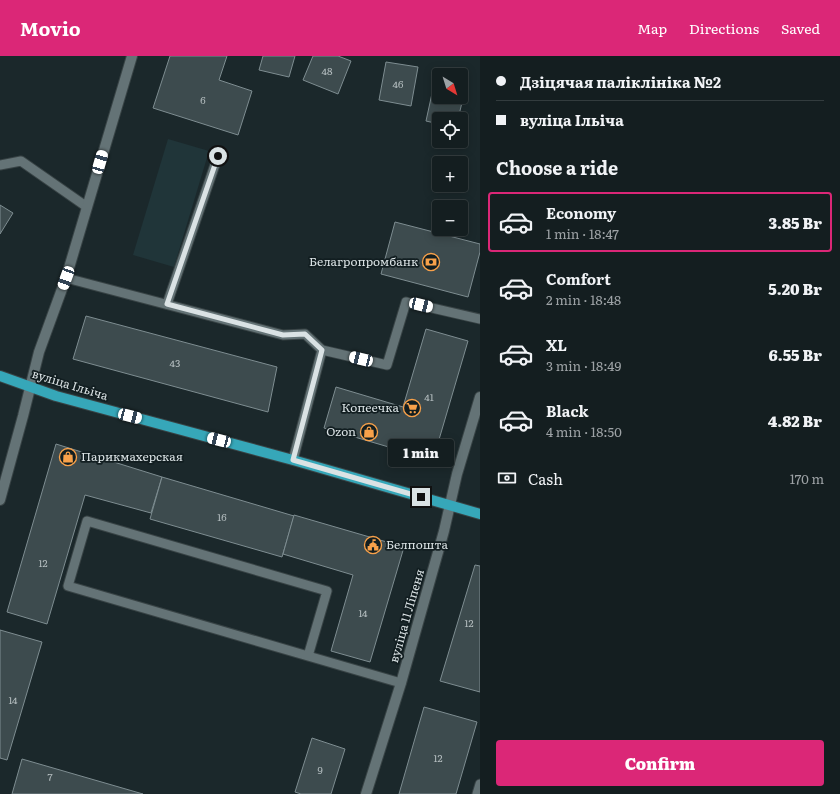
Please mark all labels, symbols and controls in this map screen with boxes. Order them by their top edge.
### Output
text: Movio [20,14,81,42]
text: Map [637,18,667,38]
text: Directions [689,18,759,38]
text: Saved [781,18,820,38]
house number: 48 [321,63,333,78]
north arrow [432,68,468,104]
map controls [432,68,468,236]
text: Дзіцячая паліклініка №2 [520,70,721,93]
house number: 46 [393,76,404,91]
house number: 6 [200,92,206,107]
text: вуліца Ільіча [520,108,624,131]
button: locate [432,112,468,148]
route start [209,147,227,165]
car [91,149,109,175]
text: Choose a ride [496,154,618,181]
button: + [432,156,468,192]
button: − [432,200,468,236]
text: Economy [546,201,616,224]
icon: car [498,204,534,240]
text: 3.85 Br [769,211,822,234]
text: 1 min · 18:47 [546,224,619,243]
place label: Белагропромбанк [309,252,418,270]
bank icon: Белагропромбанк [421,252,441,272]
car [56,265,76,291]
text: Comfort [546,267,611,290]
icon: car [498,270,534,306]
text: 5.20 Br [768,277,822,300]
text: 2 min · 18:48 [546,290,621,309]
car [408,296,434,314]
text: XL [546,333,567,356]
icon: car [498,336,534,372]
text: 6.55 Br [769,343,822,366]
car [348,350,374,368]
house number: 43 [170,355,180,370]
text: 3 min · 18:49 [546,356,621,375]
street label: вуліца Ільіча [30,364,111,404]
house number: 41 [424,389,434,404]
place label: Копеечка [342,398,400,416]
supermarket icon: Копеечка [402,398,422,418]
text: Black [546,399,589,422]
icon: car [498,402,534,438]
car [117,407,143,425]
text: 4.82 Br [768,409,822,432]
place label: Ozon [326,422,356,440]
shop icon: Ozon [359,422,379,442]
text: 4 min · 18:50 [546,422,622,441]
car [206,431,232,449]
callout: 1 min [388,439,454,467]
text: 1 min [403,443,439,462]
shop icon: Парикмахерская [58,447,78,467]
place label: Парикмахерская [81,447,183,465]
icon: cash [496,467,518,489]
text: Cash [528,467,563,490]
text: 170 m [790,469,824,488]
route end [412,488,430,506]
house number: 16 [217,509,227,524]
public building icon: Белпошта [363,535,383,555]
place label: Белпошта [386,535,448,553]
house number: 12 [38,555,48,570]
street label: вуліца 11 Ліпеня [384,567,428,665]
house number: 14 [358,605,368,620]
house number: 12 [464,615,474,630]
house number: 14 [8,692,18,707]
button: Confirm [496,740,824,786]
house number: 12 [433,750,443,765]
house number: 9 [317,762,323,777]
house number: 7 [47,769,53,784]

